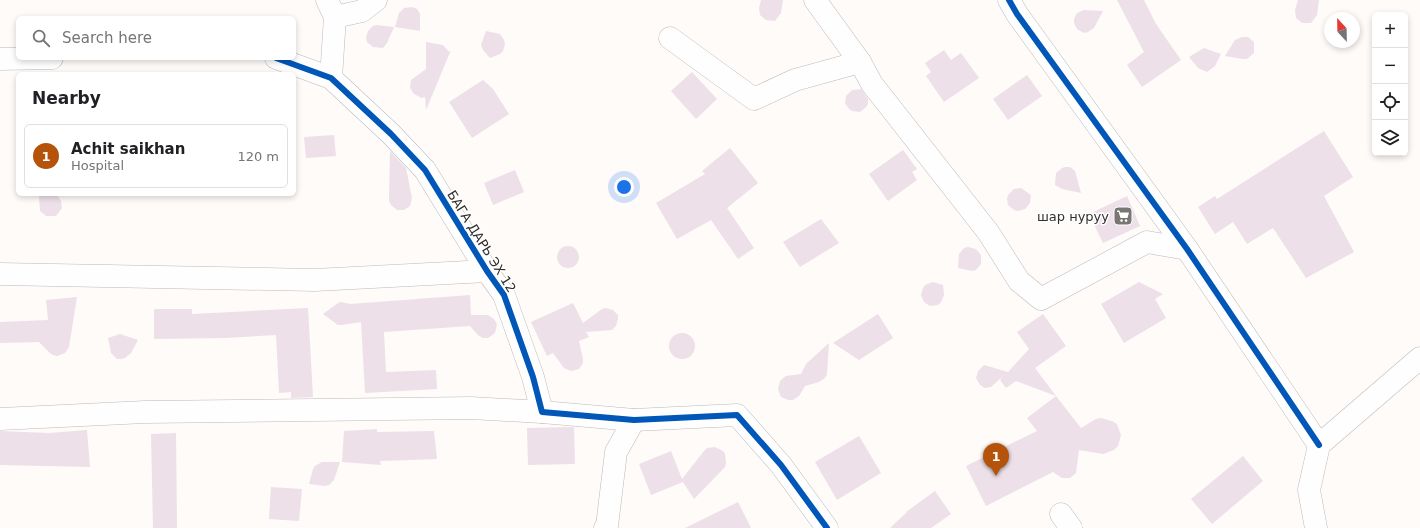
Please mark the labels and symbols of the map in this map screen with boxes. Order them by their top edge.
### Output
north arrow [1324,12,1360,48]
your location [614,177,634,197]
street label: БАГА ДАРЬ ЭХ 12 [444,188,519,295]
supermarket icon: шар нуруу [1112,205,1134,227]
place label: шар нуруу [1037,209,1109,224]
pin: 1 [983,443,1009,476]

